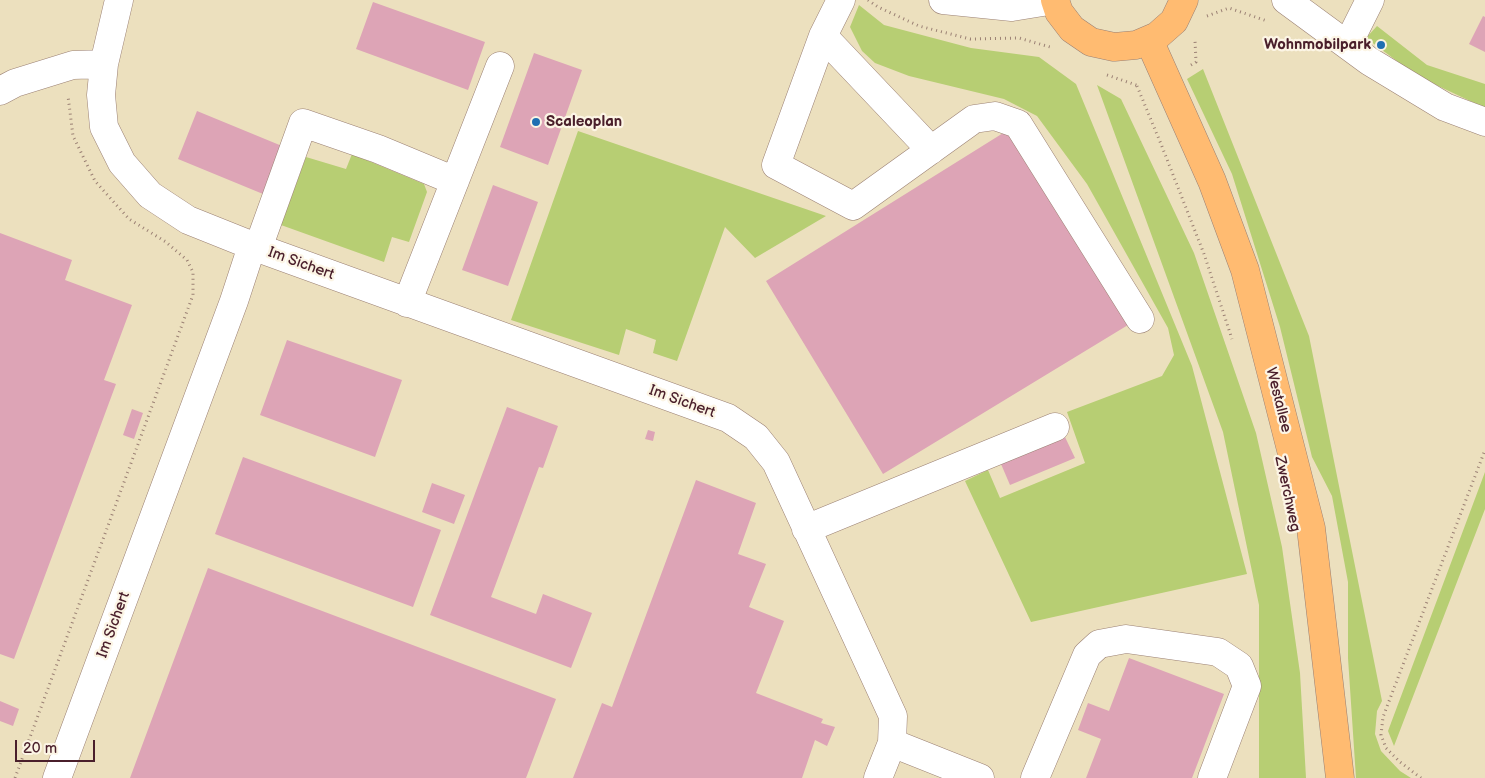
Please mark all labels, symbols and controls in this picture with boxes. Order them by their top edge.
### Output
place label: Wohnmobilpark [1264,36,1371,54]
marker: Wohnmobilpark [1375,39,1387,51]
place label: Scaleoplan [546,113,622,131]
marker: Scaleoplan [530,116,542,128]
street label: Im Sichert [265,244,337,284]
street label: Westallee [1261,366,1295,434]
street label: Im Sichert [646,382,718,422]
street label: Zwerchweg [1270,455,1304,533]
street label: Im Sichert [94,589,134,661]
scale bar [18,730,98,762]
text: 20 m [23,739,57,758]

